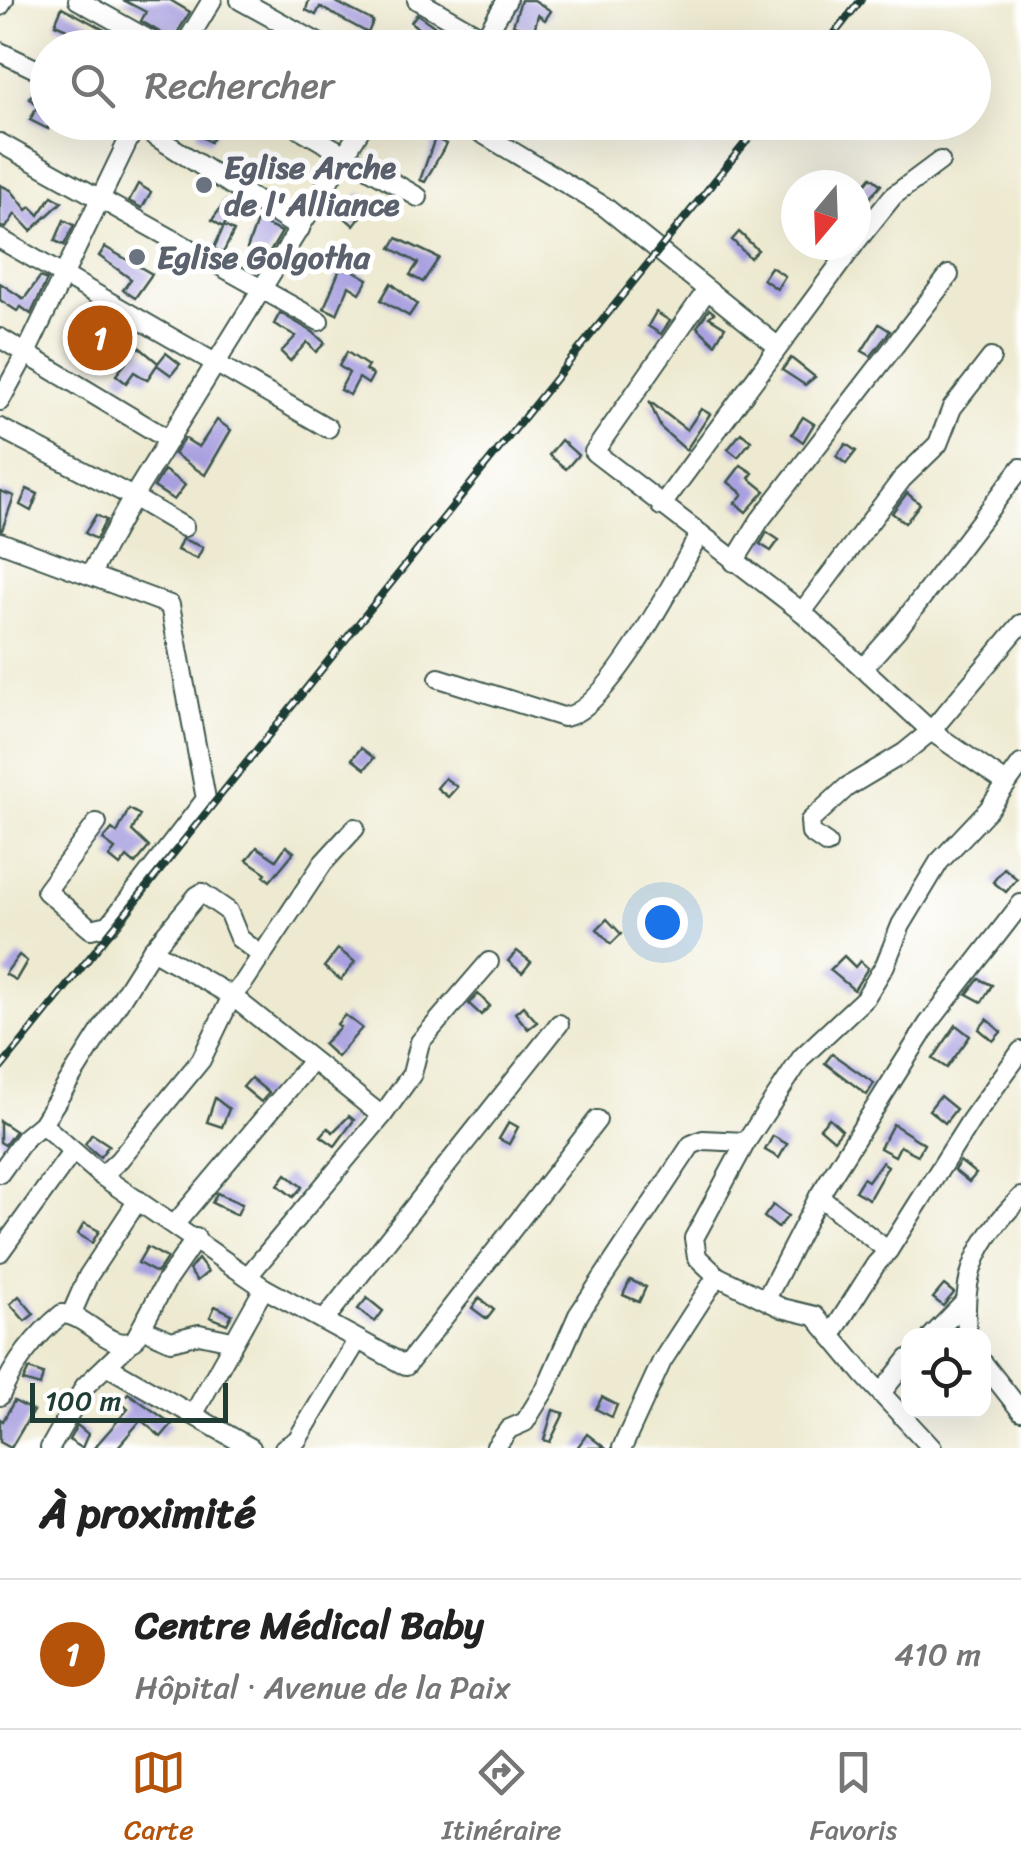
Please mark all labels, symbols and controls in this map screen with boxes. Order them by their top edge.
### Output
search box [30,30,991,140]
text: Rechercher [145,52,334,119]
icon: search [65,58,120,113]
place label: Eglise Arche de l'Alliance [224,139,400,233]
north arrow [781,170,871,260]
marker: Eglise Arche de l'Alliance [193,174,215,196]
place label: Eglise Golgotha [157,229,371,286]
marker: Eglise Golgotha [126,246,148,268]
pin: 1 [68,300,132,376]
your location [637,897,688,948]
map controls [901,1328,991,1418]
button: locate [901,1328,991,1418]
text: 100 m [45,1376,121,1425]
scale bar [30,1378,228,1422]
text: À proximité [40,1476,256,1550]
text: Centre Médical Baby [135,1592,484,1659]
text: 1 [66,1626,79,1683]
text: 410 m [894,1626,981,1683]
text: Hôpital · Avenue de la Paix [135,1659,510,1716]
tab: Carte [124,1745,194,1854]
tab: Itinéraire [442,1745,562,1854]
tab: Favoris [810,1745,897,1854]

